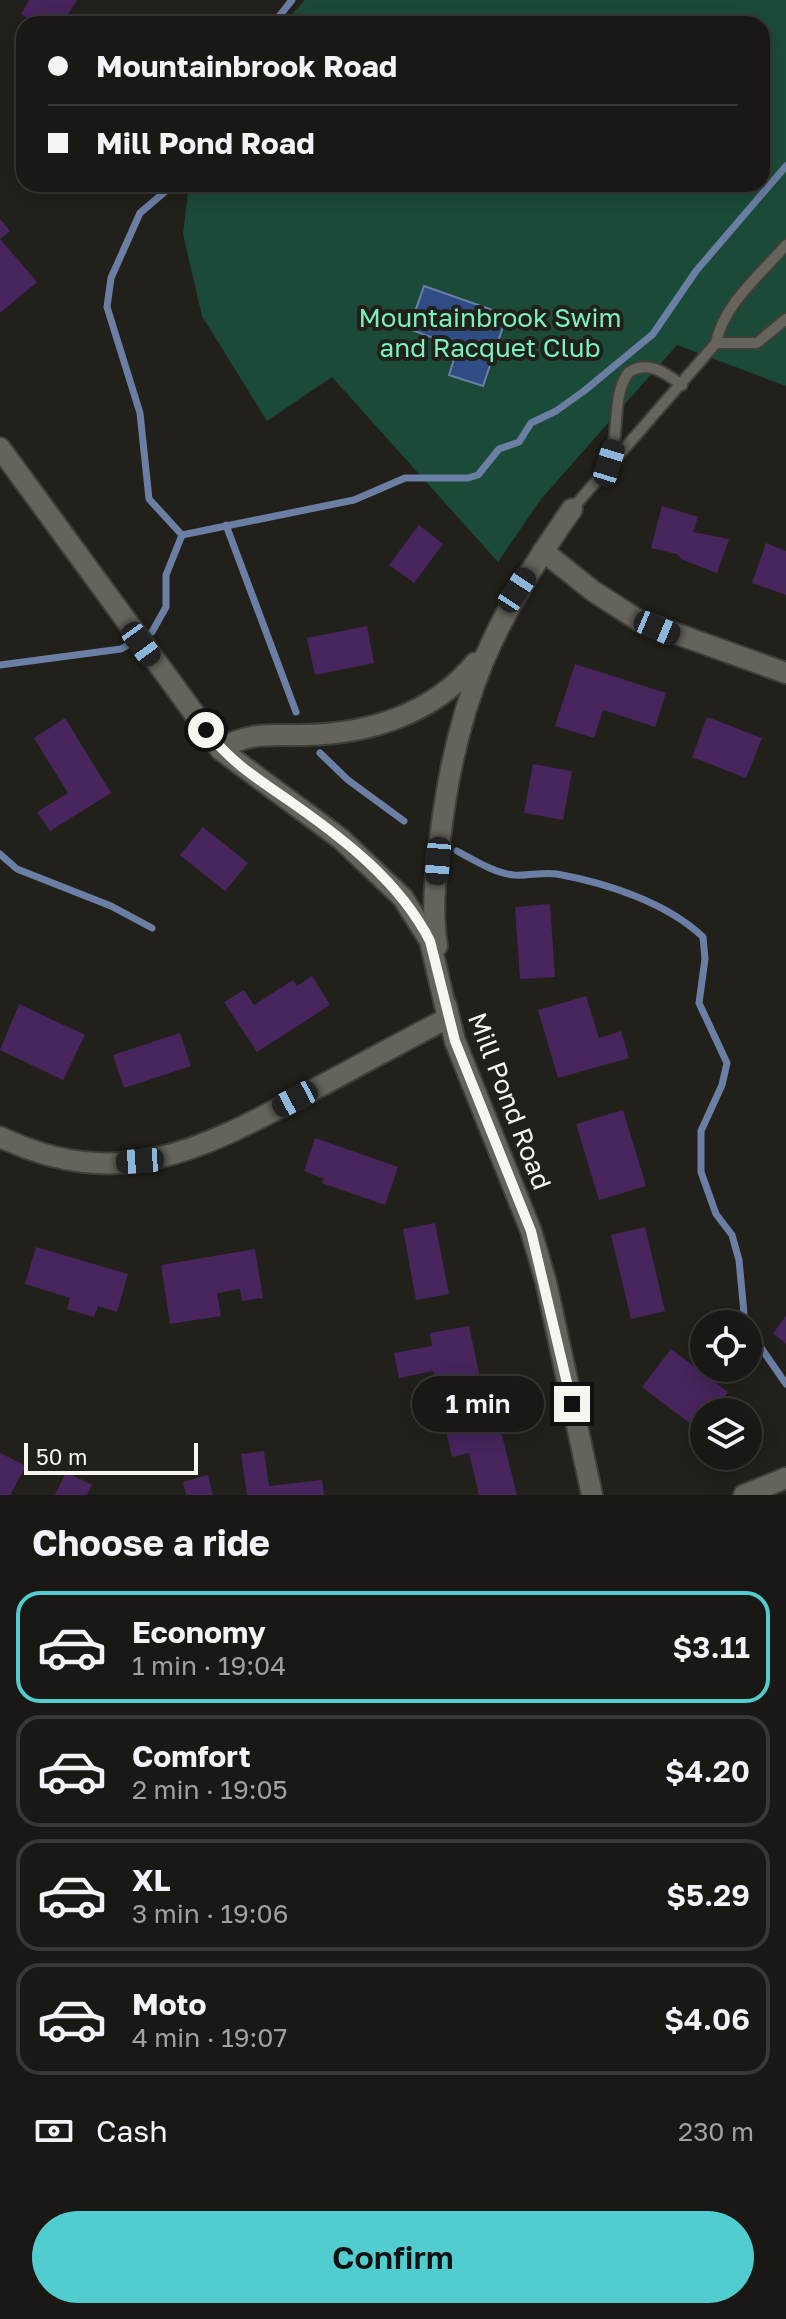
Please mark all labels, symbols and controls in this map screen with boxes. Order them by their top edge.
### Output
text: Mountainbrook Road [96,48,397,84]
text: Mill Pond Road [96,125,315,161]
park label: Mountainbrook Swim and Racquet Club [358,302,622,363]
car [591,437,627,489]
car [494,563,540,617]
car [630,608,684,648]
car [117,618,165,670]
route start [188,712,224,748]
car [424,836,452,886]
street label: Mill Pond Road [462,1008,558,1194]
car [268,1077,322,1121]
car [115,1147,165,1175]
map controls [690,1310,762,1470]
button: locate [690,1310,762,1382]
callout: 1 min [412,1376,544,1432]
route end [554,1386,590,1422]
text: 1 min [445,1388,511,1419]
button: layers [690,1398,762,1470]
scale bar [24,1439,198,1475]
text: 50 m [36,1443,87,1470]
text: Choose a ride [32,1521,270,1564]
icon: car [36,1611,108,1683]
text: Economy [132,1614,266,1650]
text: $3.11 [673,1629,750,1665]
text: 1 min · 19:04 [132,1650,286,1681]
icon: car [36,1735,108,1807]
text: Comfort [132,1738,251,1774]
text: $4.20 [665,1753,750,1789]
text: 2 min · 19:05 [132,1774,288,1805]
icon: car [36,1859,108,1931]
text: XL [132,1862,171,1898]
text: $5.29 [666,1877,750,1913]
text: 3 min · 19:06 [132,1898,288,1929]
icon: car [36,1983,108,2055]
text: Moto [132,1986,207,2022]
text: $4.06 [664,2001,750,2037]
text: 4 min · 19:07 [132,2022,287,2053]
icon: cash [32,2109,76,2153]
text: Cash [96,2113,168,2149]
text: 230 m [678,2116,754,2147]
button: Confirm [32,2211,754,2303]

